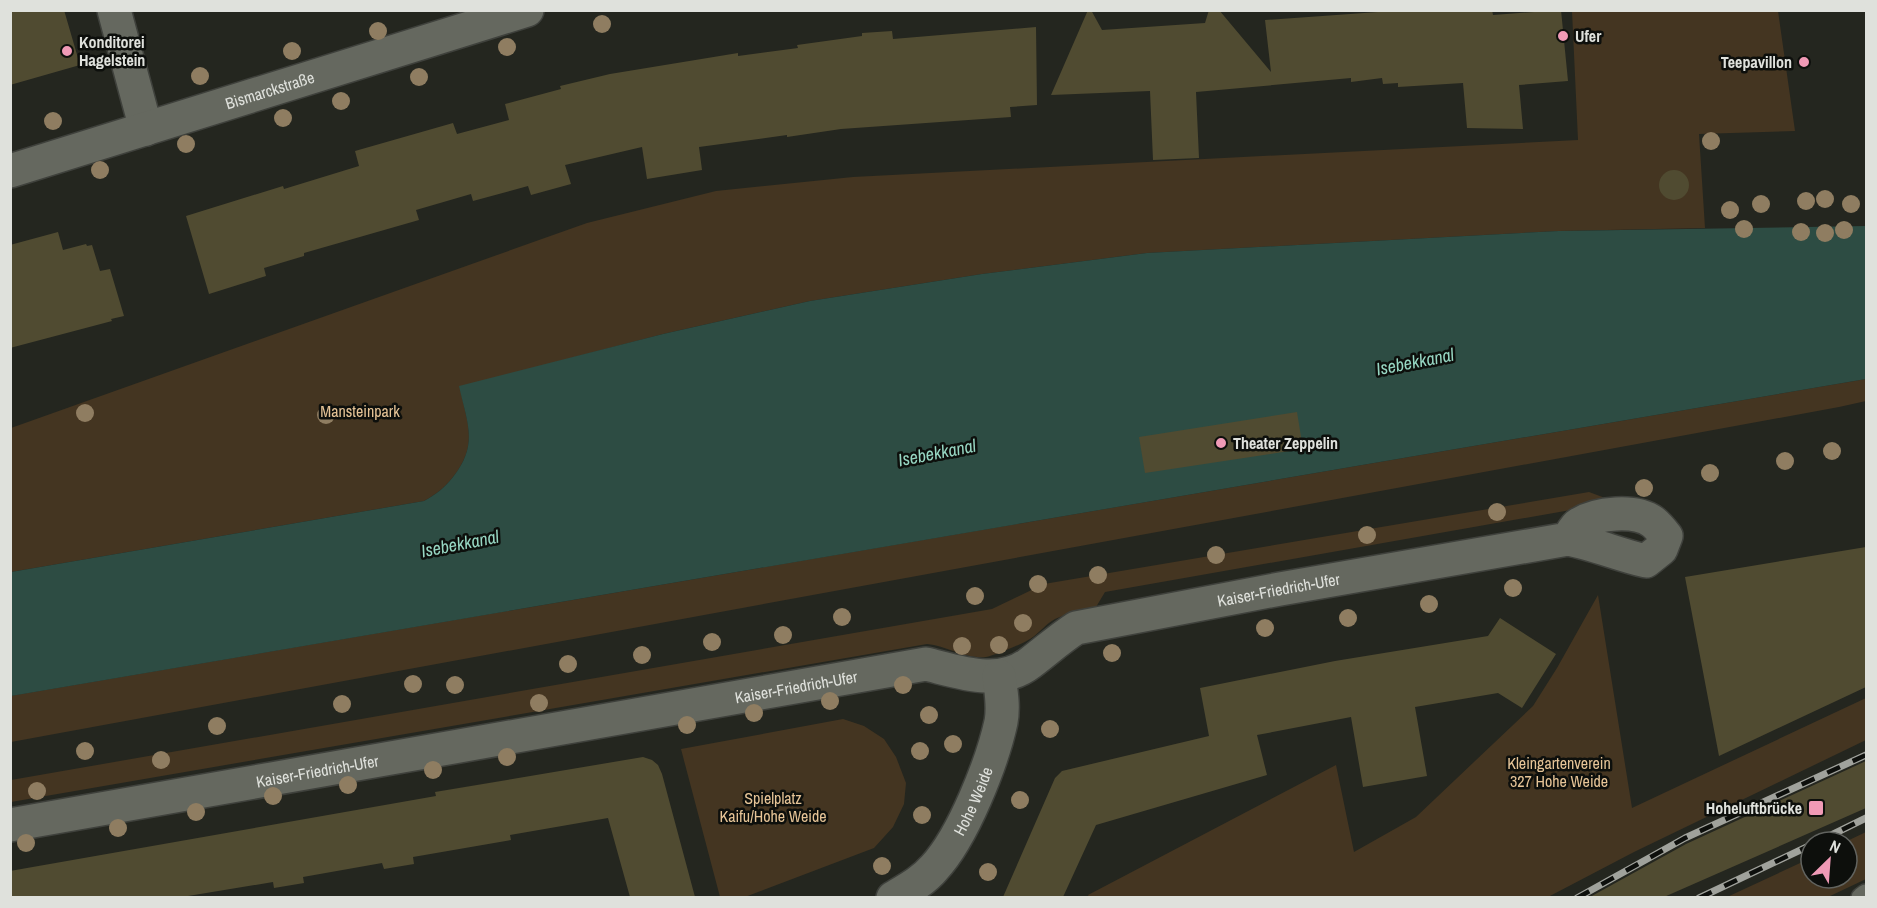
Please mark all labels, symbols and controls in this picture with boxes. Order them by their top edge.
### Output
place label: Ufer [1575,25,1602,47]
marker: Ufer [1556,29,1570,43]
place label: Konditorei Hagelstein [79,31,145,71]
marker: Konditorei Hagelstein [60,44,74,58]
place label: Teepavillon [1721,51,1792,73]
marker: Teepavillon [1797,55,1811,69]
street label: Bismarckstraße [223,66,317,114]
water label: Isebekkanal [1374,342,1457,381]
park label: Mansteinpark [320,400,400,422]
place label: Theater Zeppelin [1233,432,1338,454]
water label: Isebekkanal [896,433,979,472]
marker: Theater Zeppelin [1214,436,1228,450]
water label: Isebekkanal [419,524,502,563]
street label: Kaiser-Friedrich-Ufer [1215,568,1342,612]
street label: Kaiser-Friedrich-Ufer [733,665,860,708]
street label: Kaiser-Friedrich-Ufer [254,749,381,793]
park label: Kleingartenverein 327 Hohe Weide [1507,752,1611,792]
street label: Hohe Weide [948,764,998,839]
park label: Spielplatz Kaifu/Hohe Weide [720,787,827,827]
place label: Hoheluftbrücke [1706,797,1802,819]
marker: Hoheluftbrücke [1807,799,1825,817]
north arrow [1799,830,1859,890]
text: N [1826,834,1844,858]

